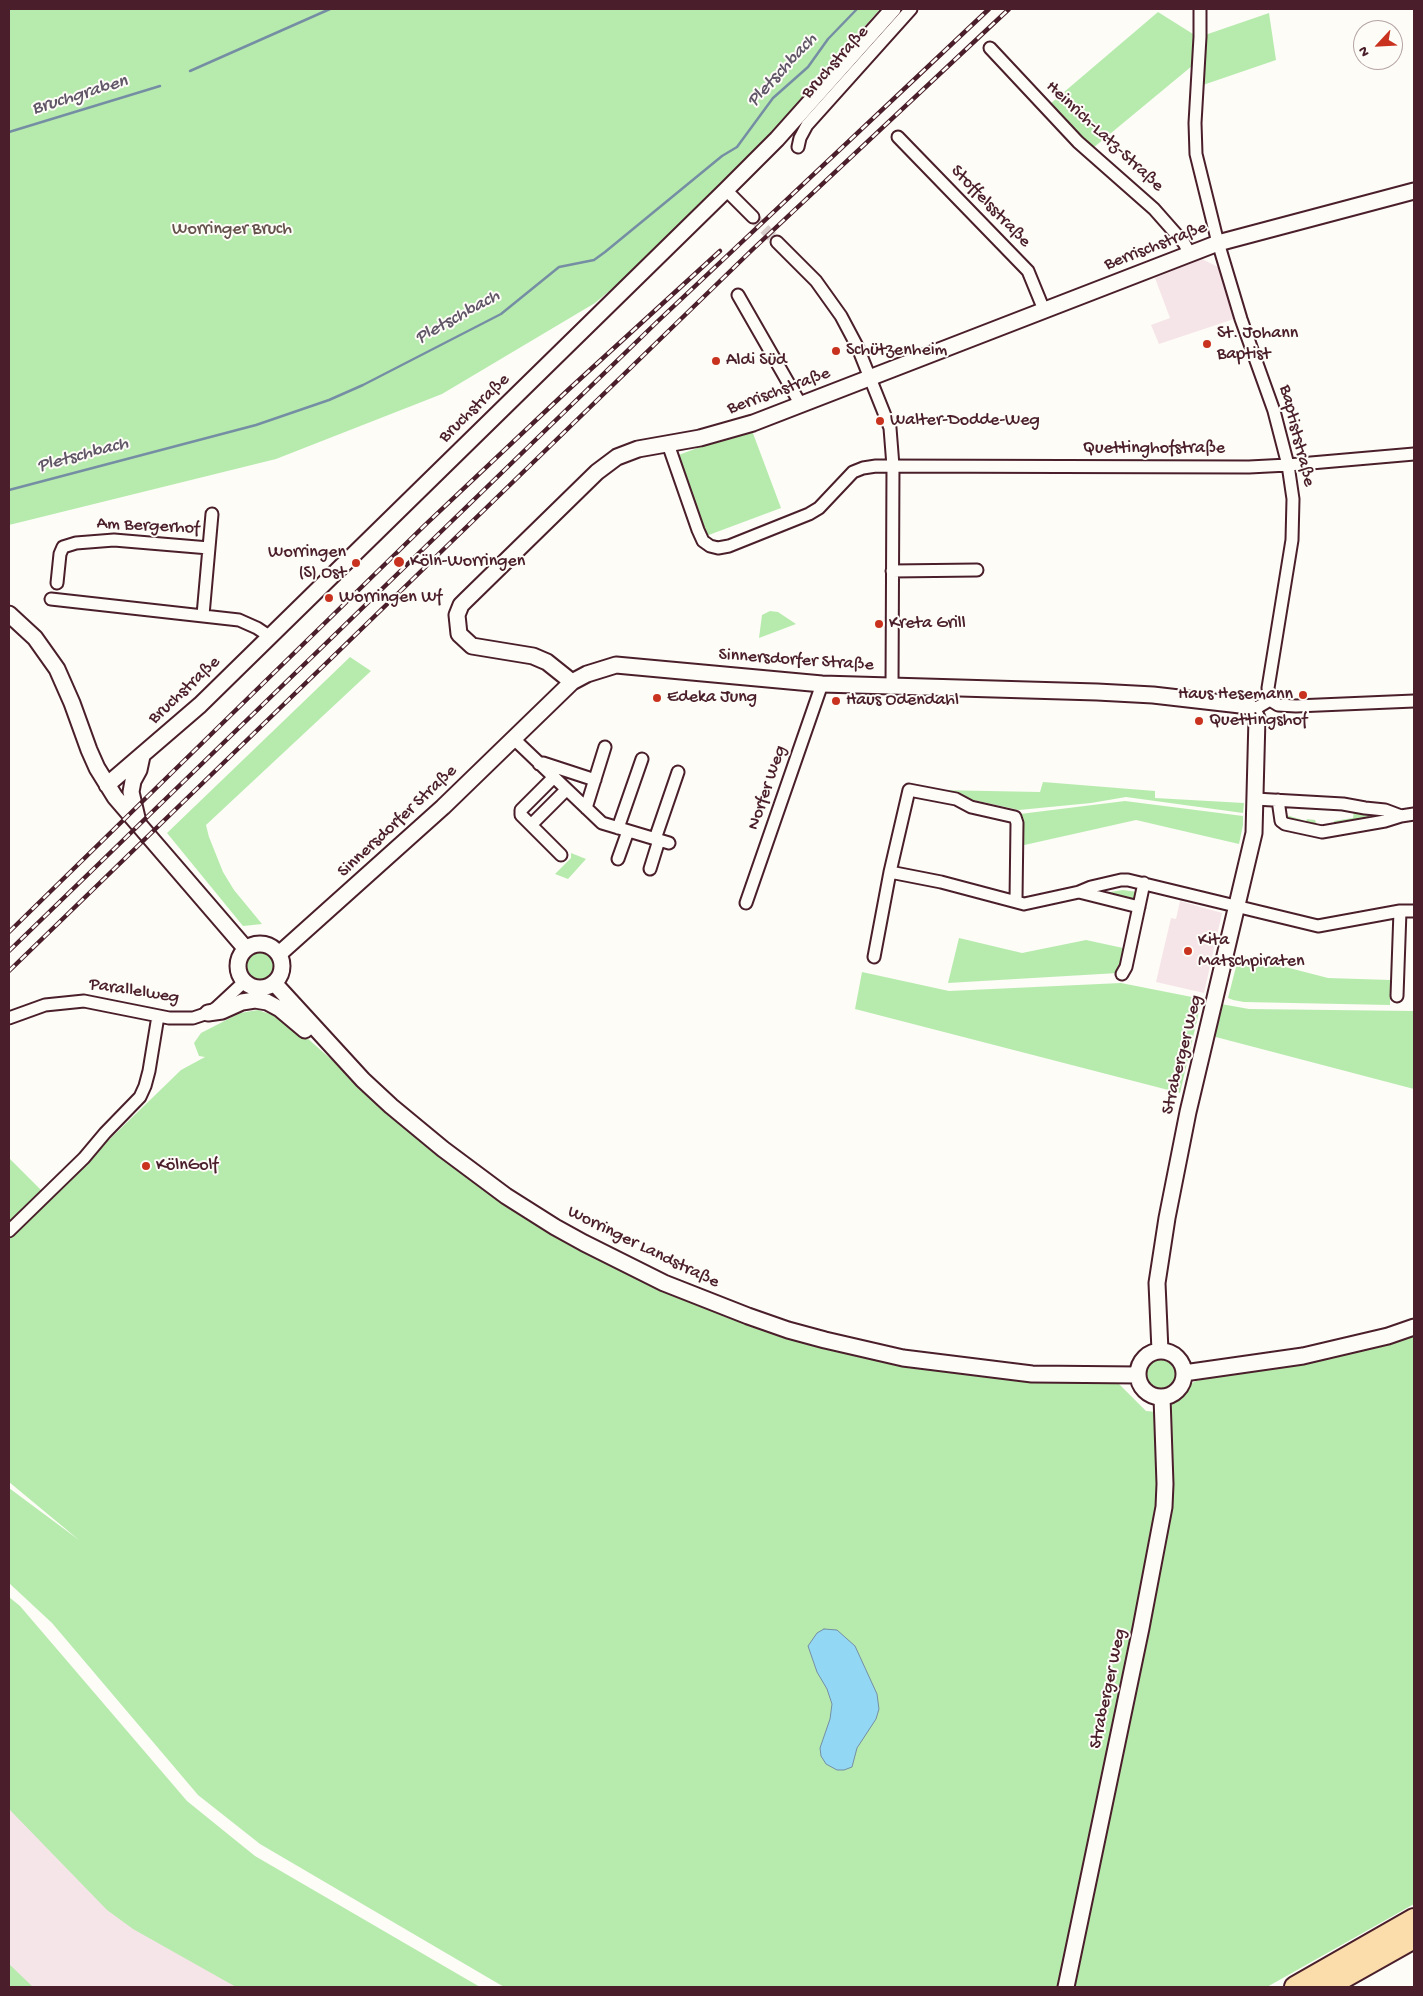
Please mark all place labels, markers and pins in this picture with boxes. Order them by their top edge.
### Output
place label: St. Johann Baptist [1217,323,1298,366]
marker: St. Johann Baptist [1201,338,1213,350]
place label: Schützenheim [846,340,947,362]
marker: Schützenheim [830,345,842,357]
place label: Aldi Süd [726,350,787,372]
marker: Aldi Süd [710,355,722,367]
place label: Walter-Dodde-Weg [890,410,1040,432]
marker: Walter-Dodde-Weg [874,415,886,427]
place label: Worringen (S) Ost [268,542,346,584]
place label: Köln-Worringen [410,551,525,573]
marker: Köln-Worringen [392,555,406,569]
marker: Worringen (S) Ost [350,557,362,569]
place label: Worringen Wf [339,587,442,609]
marker: Worringen Wf [323,592,335,604]
place label: Kreta Grill [889,613,966,635]
marker: Kreta Grill [873,618,885,630]
place label: Haus Hesemann [1178,684,1293,706]
place label: Edeka Jung [667,687,757,709]
marker: Haus Hesemann [1297,689,1309,701]
place label: Haus Odendahl [846,690,959,712]
marker: Edeka Jung [651,692,663,704]
marker: Haus Odendahl [830,695,842,707]
place label: Quettingshof [1209,710,1307,732]
marker: Quettingshof [1193,715,1205,727]
place label: Kita Matschpiraten [1198,930,1305,972]
marker: Kita Matschpiraten [1182,945,1194,957]
place label: KölnGolf [156,1155,218,1177]
marker: KölnGolf [140,1160,152,1172]

